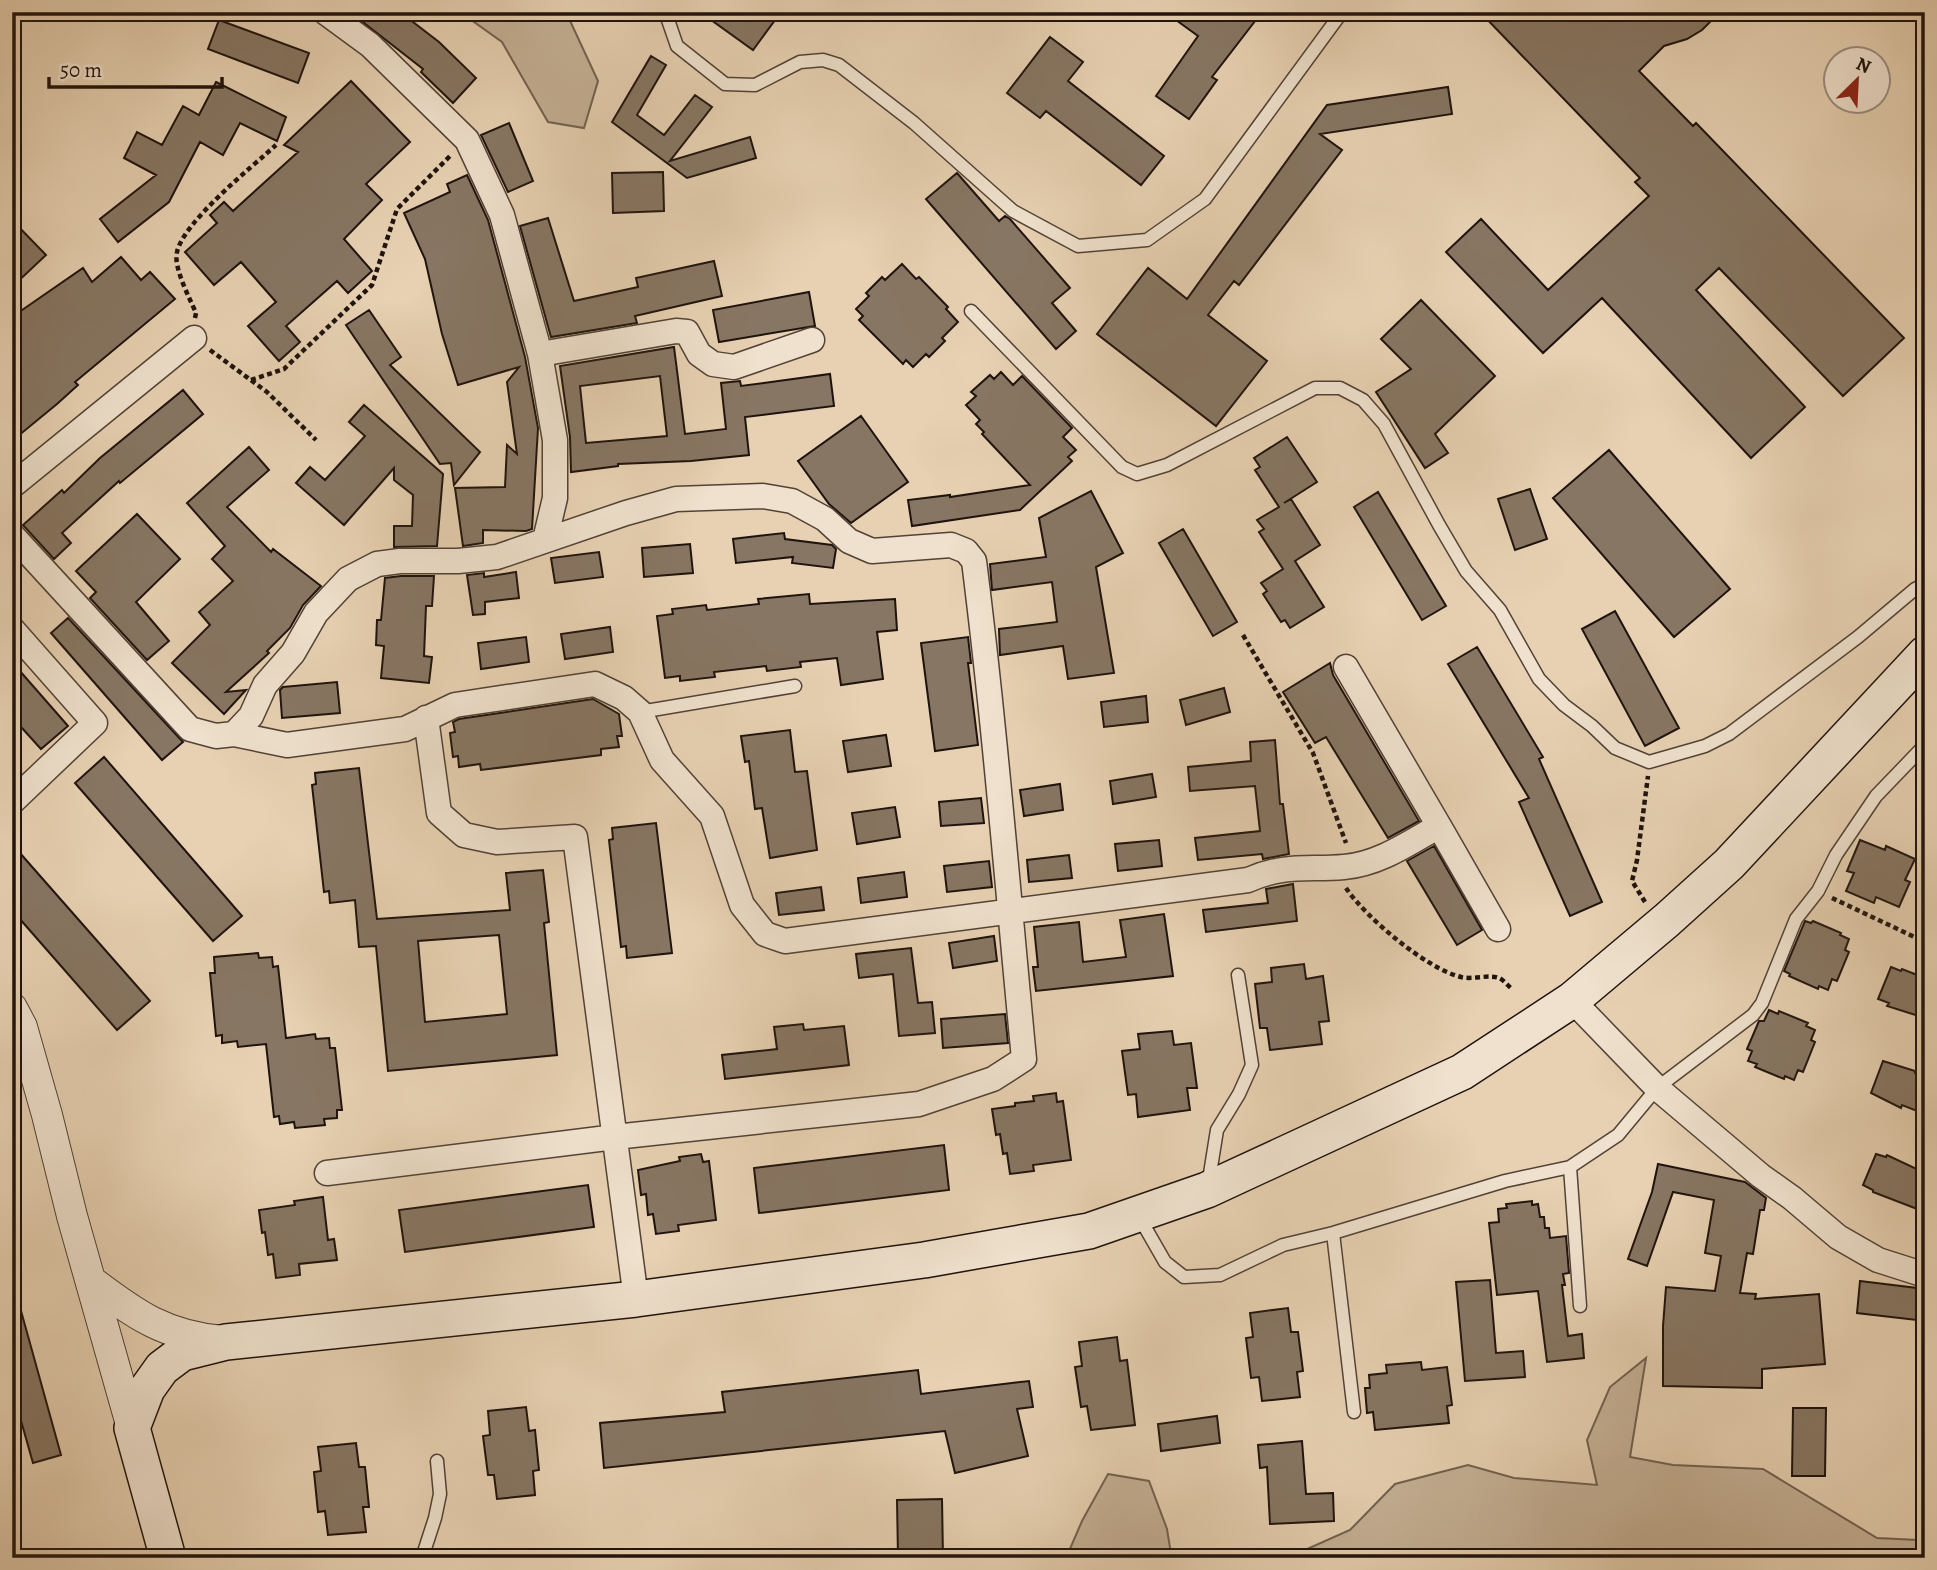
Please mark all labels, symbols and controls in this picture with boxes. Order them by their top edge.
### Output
scale bar [49,46,222,90]
north arrow [1822,46,1892,116]
text: N [1852,51,1875,80]
text: 50 m [60,56,102,84]

